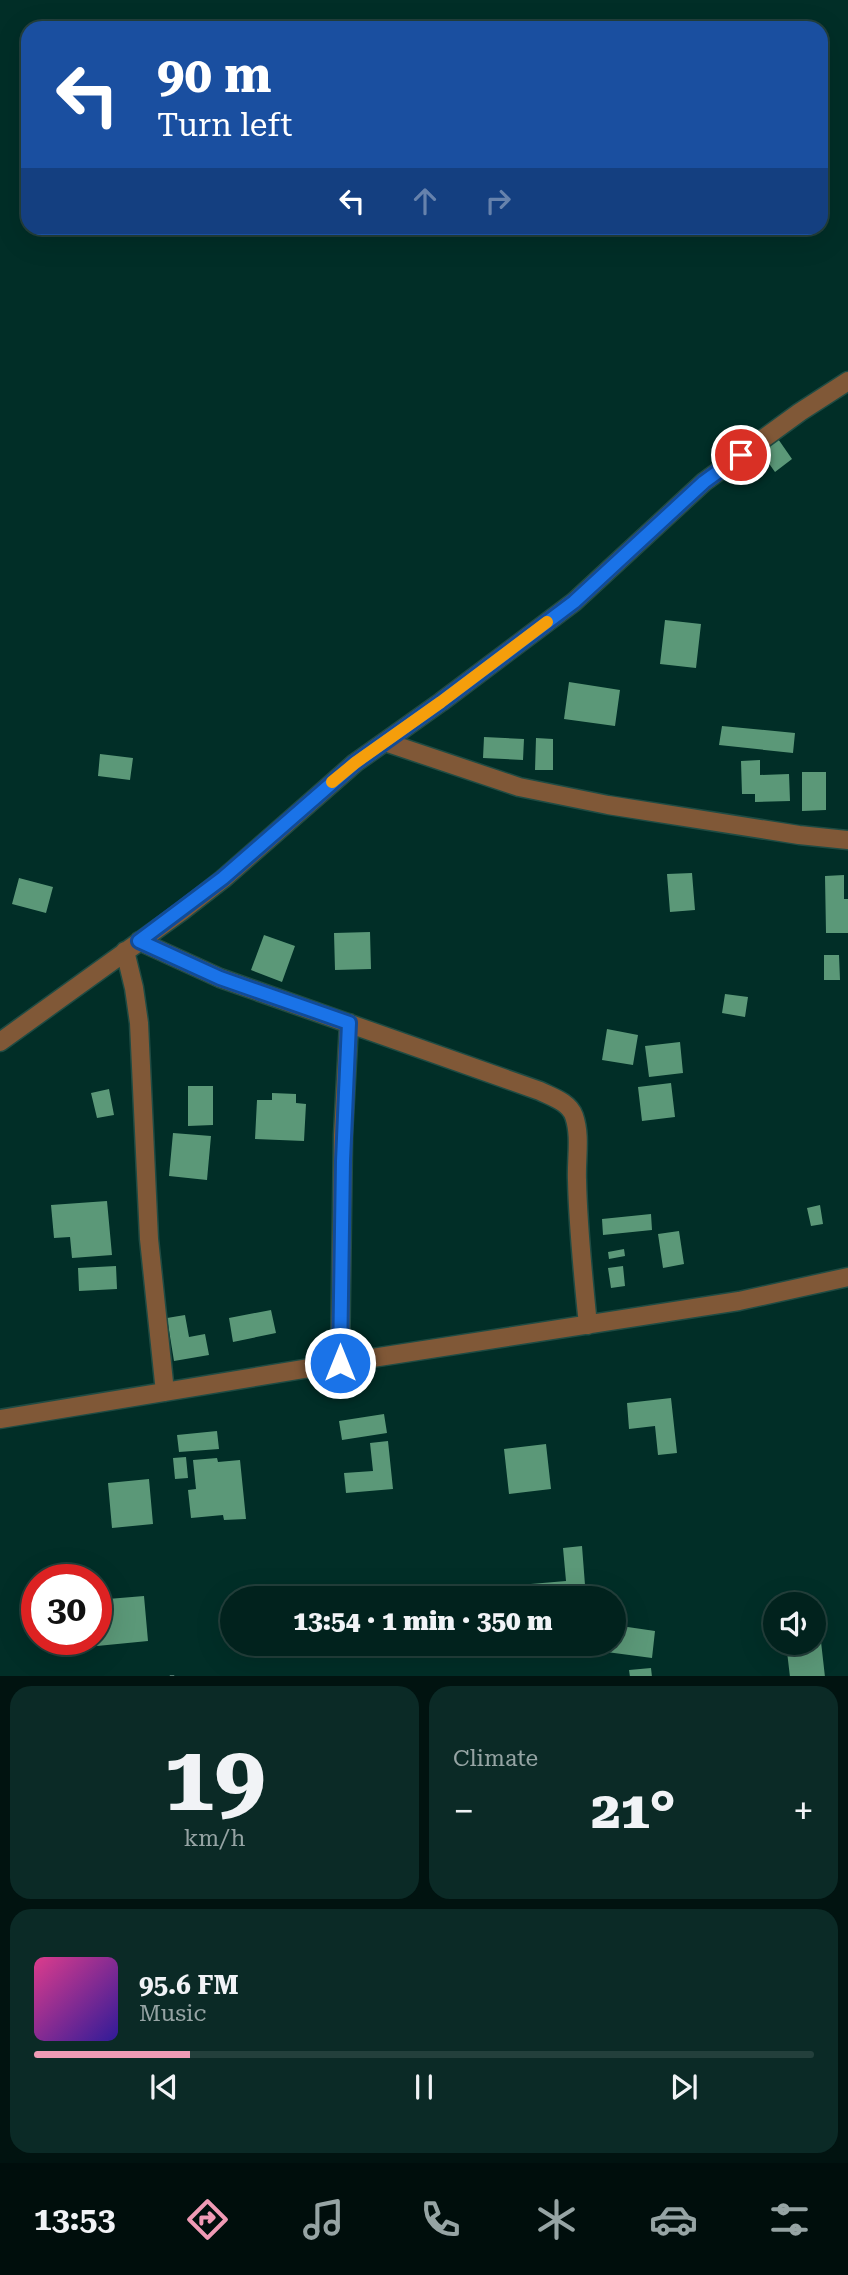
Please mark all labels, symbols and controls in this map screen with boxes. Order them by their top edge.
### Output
text: 90 m [157,47,272,104]
icon: left [42,49,133,140]
text: Turn left [157,106,292,144]
icon: left [333,182,371,220]
icon: ahead [406,182,444,220]
icon: right [479,182,517,220]
pin [711,425,771,485]
icon: arrive [722,436,760,474]
position arrow [303,1326,377,1400]
speed limit sign: 30 [21,1564,112,1655]
map controls [763,1592,826,1655]
button: sound [763,1592,826,1655]
text: 13:54 · 1 min · 350 m [293,1606,553,1636]
text: 19 [164,1726,265,1832]
text: Climate [453,1745,538,1772]
text: 21° [591,1780,676,1841]
text: − [453,1789,474,1833]
text: + [793,1789,814,1833]
text: km/h [184,1825,245,1852]
text: 95.6 FM [139,1970,239,2000]
text: Music [139,2000,206,2027]
icon: previous [145,2068,183,2106]
icon: pause [405,2068,443,2106]
icon: next [665,2068,703,2106]
icon: directions [183,2195,232,2244]
icon: music [299,2195,348,2244]
icon: phone [416,2195,465,2244]
icon: climate [532,2195,581,2244]
icon: car [649,2195,698,2244]
icon: filters [765,2195,814,2244]
text: 13:53 [34,2200,115,2238]

